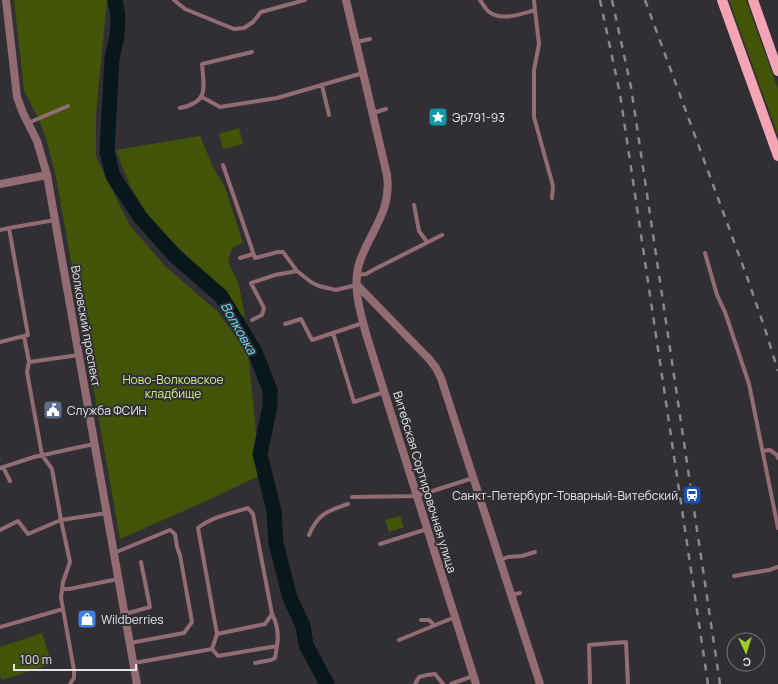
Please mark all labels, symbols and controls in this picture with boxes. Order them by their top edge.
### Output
place icon: Эр791-93 [427,106,449,128]
place label: Эр791-93 [452,109,505,126]
street label: Волковский проспект [67,264,105,388]
water label: Волковка [217,298,262,358]
park label: Ново-Волковское кладбище [122,371,224,402]
street label: Витебская Сортировочная улица [389,389,461,575]
public building icon: Служба ФСИН [42,399,64,421]
place label: Служба ФСИН [67,402,147,419]
station icon: Санкт-Петербург-Товарный-Витебский [681,484,703,506]
place label: Санкт-Петербург-Товарный-Витебский [452,487,678,504]
shop icon: Wildberries [76,608,98,630]
place label: Wildberries [101,611,164,628]
north arrow [726,632,766,672]
scale bar [14,646,136,672]
text: 100 m [20,651,52,668]
text: С [742,655,751,670]

